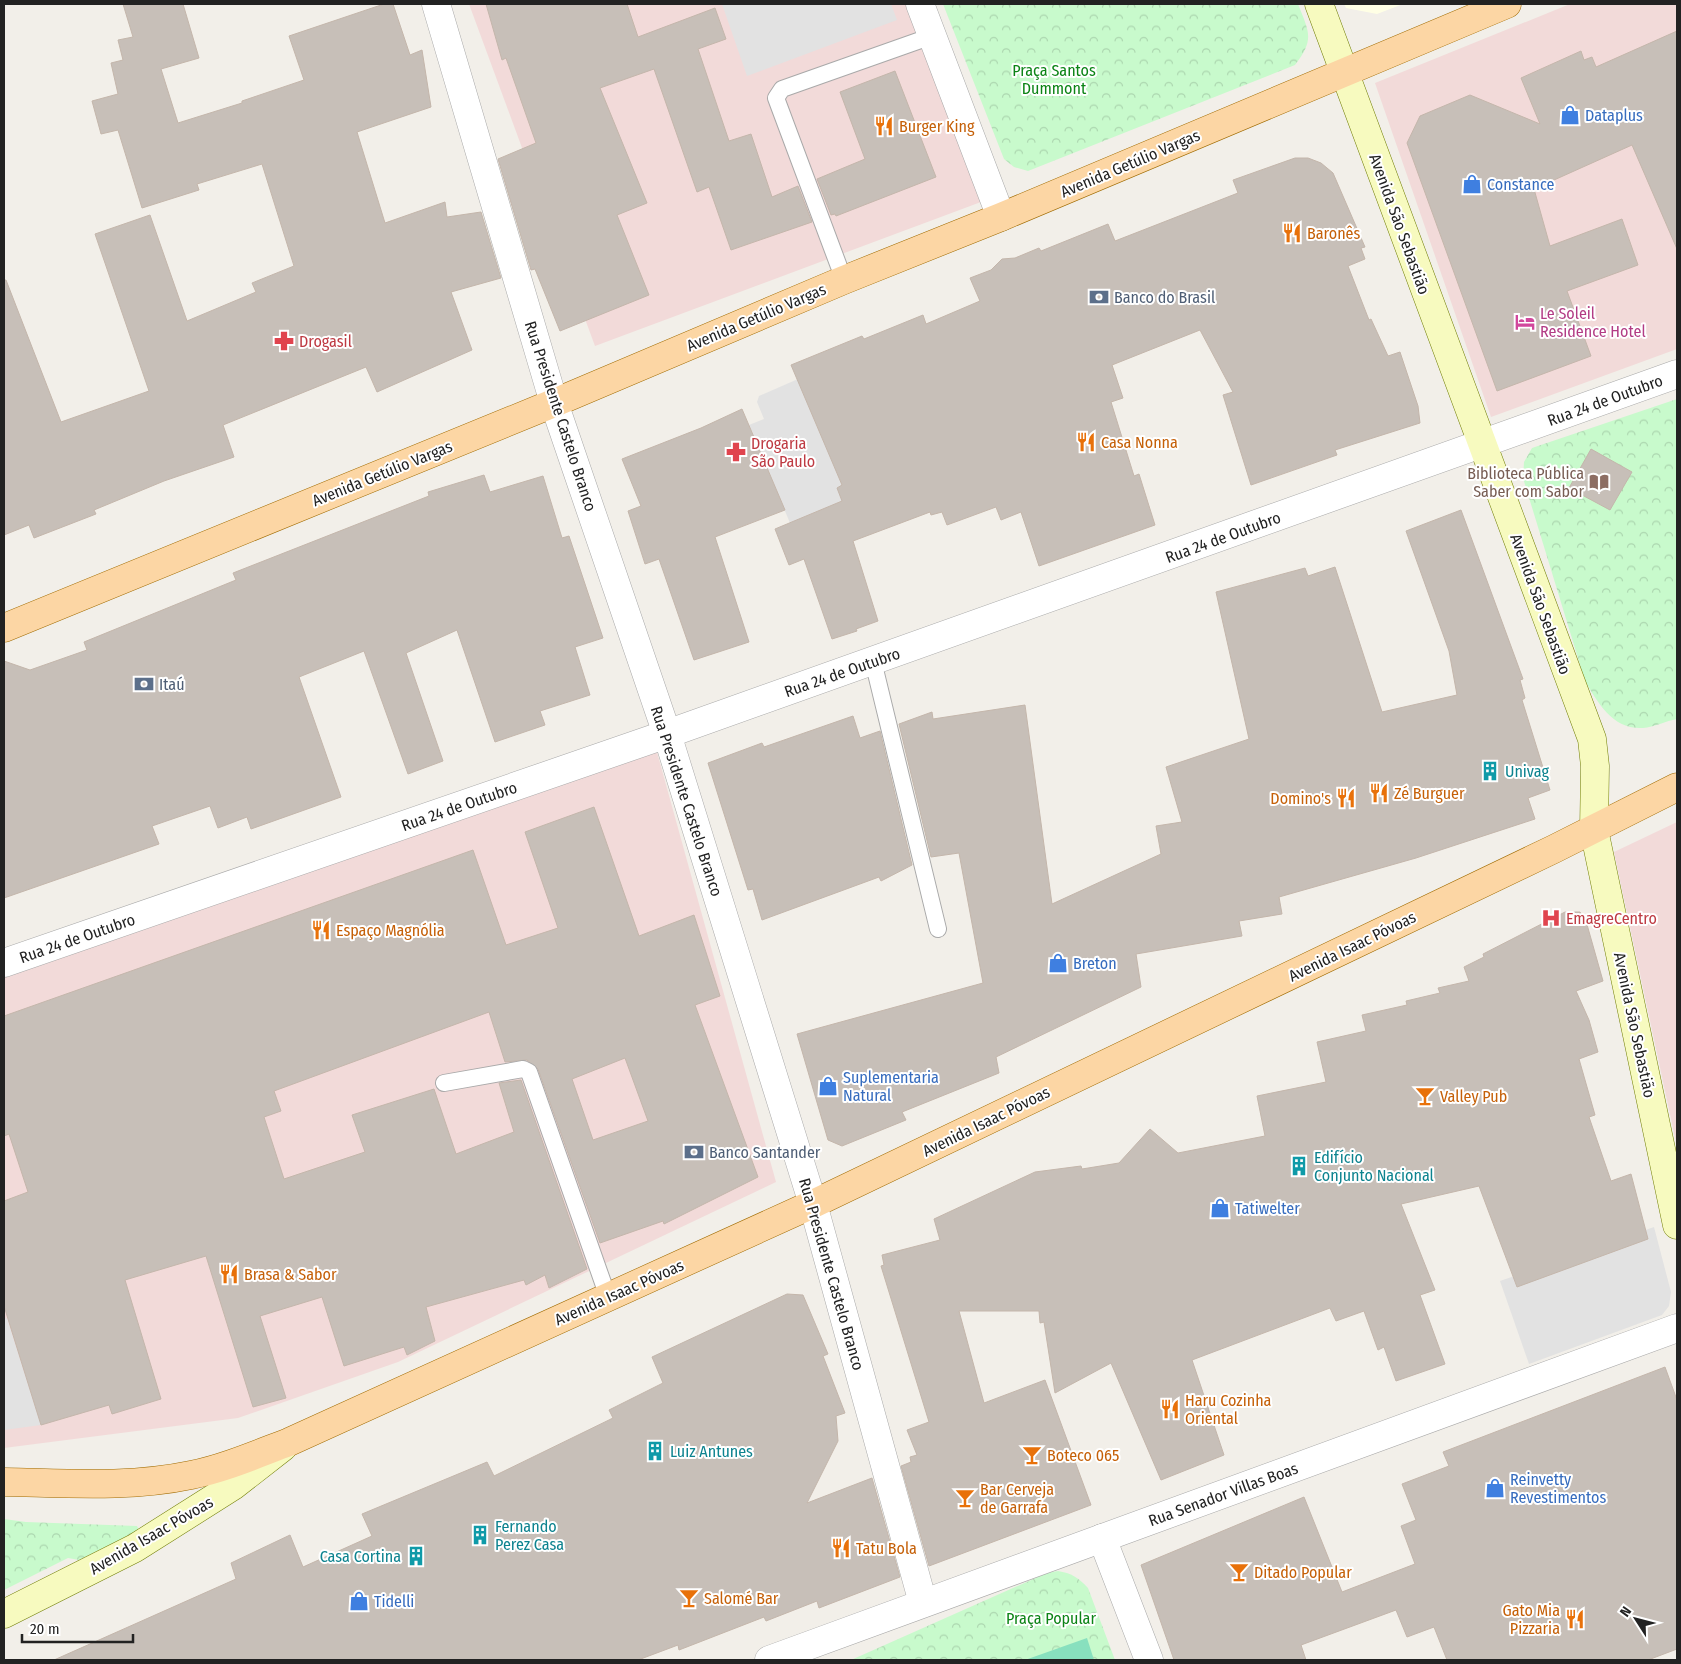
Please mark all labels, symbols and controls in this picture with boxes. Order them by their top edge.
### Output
park label: Praça Santos Dummont [1012,61,1096,98]
shop icon: Dataplus [1559,104,1581,126]
place label: Dataplus [1585,106,1643,125]
restaurant icon: Burger King [873,115,895,137]
place label: Burger King [899,117,975,136]
street label: Avenida Getúlio Vargas [1058,125,1203,201]
street label: Avenida São Sebastião [1365,151,1434,297]
shop icon: Constance [1461,173,1483,195]
place label: Constance [1487,175,1554,194]
restaurant icon: Baronês [1281,222,1303,244]
place label: Baronês [1307,224,1360,243]
street label: Avenida Getúlio Vargas [684,279,829,355]
bank icon: Banco do Brasil [1088,286,1110,308]
place label: Banco do Brasil [1114,288,1215,307]
place label: Le Soleil Residence Hotel [1540,304,1646,341]
hotel icon: Le Soleil Residence Hotel [1514,311,1536,333]
street label: Rua Presidente Castelo Branco [521,319,600,514]
pharmacy icon: Drogasil [273,330,295,352]
place label: Drogasil [299,332,352,351]
street label: Rua 24 de Outubro [1545,371,1665,430]
restaurant icon: Casa Nonna [1075,431,1097,453]
place label: Casa Nonna [1101,433,1178,452]
place label: Drogaria São Paulo [751,434,815,471]
street label: Avenida Getúlio Vargas [309,437,455,510]
pharmacy icon: Drogaria São Paulo [725,441,747,463]
place label: Biblioteca Pública Saber com Sabor [1467,464,1584,501]
library icon: Biblioteca Pública Saber com Sabor [1588,471,1610,493]
street label: Rua 24 de Outubro [1163,508,1283,567]
street label: Avenida São Sebastião [1506,531,1575,677]
street label: Rua 24 de Outubro [782,644,903,701]
bank icon: Itaú [133,673,155,695]
place label: Itaú [159,675,185,694]
street label: Rua Presidente Castelo Branco [647,704,726,899]
building icon: Univag [1479,760,1501,782]
place label: Univag [1505,762,1549,781]
street label: Rua 24 de Outubro [399,778,520,835]
restaurant icon: Zé Burguer [1368,782,1390,804]
place label: Zé Burguer [1394,784,1465,803]
restaurant icon: Domino's [1335,787,1357,809]
place label: Domino's [1270,789,1331,808]
street label: Avenida Isaac Póvoas [1285,907,1419,986]
hospital icon: EmagreCentro [1540,907,1562,929]
place label: EmagreCentro [1566,909,1657,928]
street label: Rua 24 de Outubro [17,910,138,967]
restaurant icon: Espaço Magnólia [310,919,332,941]
place label: Espaço Magnólia [336,921,445,940]
street label: Avenida São Sebastião [1610,951,1659,1100]
shop icon: Breton [1047,952,1069,974]
place label: Breton [1073,954,1117,973]
place label: Suplementaria Natural [843,1068,939,1105]
shop icon: Suplementaria Natural [817,1075,839,1097]
street label: Avenida Isaac Póvoas [919,1082,1053,1161]
bar icon: Valley Pub [1414,1085,1436,1107]
place label: Valley Pub [1440,1087,1507,1106]
bank icon: Banco Santander [683,1141,705,1163]
place label: Banco Santander [709,1143,821,1162]
place label: Edifício Conjunto Nacional [1314,1148,1434,1185]
building icon: Edifício Conjunto Nacional [1288,1155,1310,1177]
street label: Rua Presidente Castelo Branco [795,1176,868,1372]
shop icon: Tatiwelter [1209,1197,1231,1219]
place label: Tatiwelter [1235,1199,1300,1218]
street label: Avenida Isaac Póvoas [552,1255,687,1329]
restaurant icon: Brasa & Sabor [218,1263,240,1285]
place label: Brasa & Sabor [244,1265,337,1284]
place label: Haru Cozinha Oriental [1185,1391,1272,1428]
restaurant icon: Haru Cozinha Oriental [1159,1398,1181,1420]
building icon: Luiz Antunes [644,1440,666,1462]
place label: Luiz Antunes [670,1442,753,1461]
bar icon: Boteco 065 [1021,1444,1043,1466]
place label: Boteco 065 [1047,1446,1119,1465]
street label: Rua Senador Villas Boas [1146,1459,1301,1530]
place label: Reinvetty Revestimentos [1510,1470,1606,1507]
shop icon: Reinvetty Revestimentos [1484,1477,1506,1499]
place label: Bar Cerveja de Garrafa [980,1480,1054,1517]
bar icon: Bar Cerveja de Garrafa [954,1487,976,1509]
street label: Avenida Isaac Póvoas [86,1492,216,1578]
place label: Fernando Perez Casa [495,1517,564,1554]
building icon: Fernando Perez Casa [469,1524,491,1546]
restaurant icon: Tatu Bola [830,1537,852,1559]
place label: Tatu Bola [856,1539,917,1558]
building icon: Casa Cortina [405,1545,427,1567]
place label: Casa Cortina [320,1547,401,1566]
bar icon: Ditado Popular [1228,1561,1250,1583]
place label: Ditado Popular [1254,1563,1352,1582]
bar icon: Salomé Bar [678,1587,700,1609]
place label: Salomé Bar [704,1589,779,1608]
shop icon: Tidelli [348,1590,370,1612]
place label: Tidelli [374,1592,414,1611]
north arrow [1611,1594,1661,1644]
place label: Gato Mia Pizzaria [1503,1601,1560,1638]
text: N [1617,1603,1635,1620]
restaurant icon: Gato Mia Pizzaria [1564,1608,1586,1630]
park label: Praça Popular [1006,1609,1096,1628]
scale bar [22,1612,134,1644]
text: 20 m [30,1620,60,1638]

